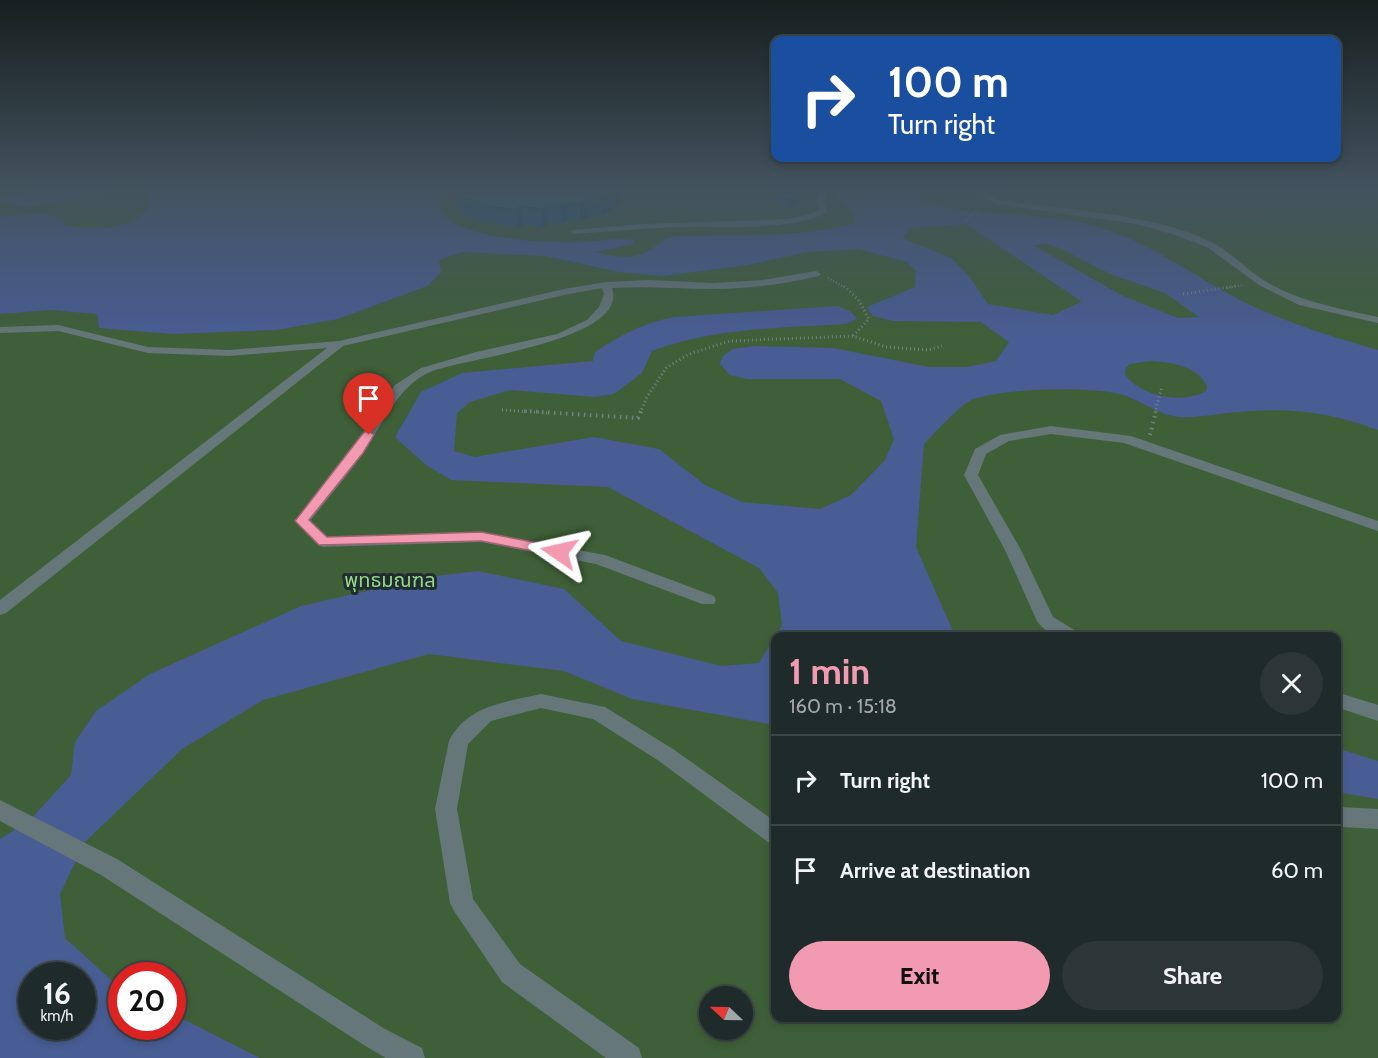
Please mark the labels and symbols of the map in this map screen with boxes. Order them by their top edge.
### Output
pin [343,373,394,435]
position arrow [527,520,591,584]
park label: พุทธมณฑล [344,568,436,592]
speed limit sign: 20 [108,962,186,1040]
north arrow [699,986,753,1040]

